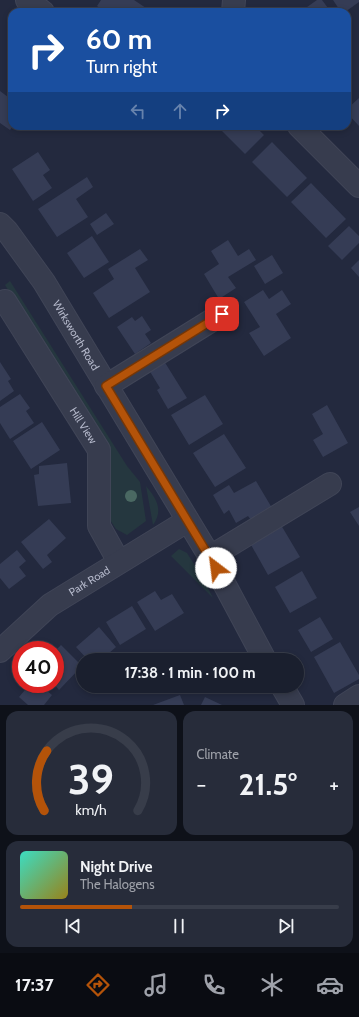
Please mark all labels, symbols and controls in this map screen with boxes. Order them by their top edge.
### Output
text: 60 m [86,22,152,56]
icon: right [20,24,72,76]
text: Turn right [86,56,157,78]
icon: left [127,100,149,122]
icon: ahead [169,100,191,122]
icon: right [211,100,233,122]
pin [205,297,239,331]
street label: Wirksworth Road [50,298,103,373]
icon: arrive [211,303,233,325]
street label: Hill View [67,404,100,446]
position arrow [195,547,237,589]
street label: Park Road [66,563,113,599]
speed limit sign: 40 [12,641,64,693]
text: 17:38 · 1 min · 100 m [124,664,256,682]
text: Climate [197,746,239,762]
text: 39 [68,754,114,804]
text: 21.5° [239,766,297,803]
text: − [197,771,206,798]
text: + [329,771,339,798]
text: km/h [76,801,107,819]
text: Night Drive [80,858,153,876]
text: The Halogens [80,876,155,892]
icon: previous [62,915,84,937]
icon: pause [168,915,190,937]
icon: next [275,915,297,937]
icon: directions [84,971,112,999]
icon: music [142,971,170,999]
icon: phone [200,971,228,999]
icon: climate [258,971,286,999]
icon: car [316,971,344,999]
text: 17:37 [15,974,54,996]

